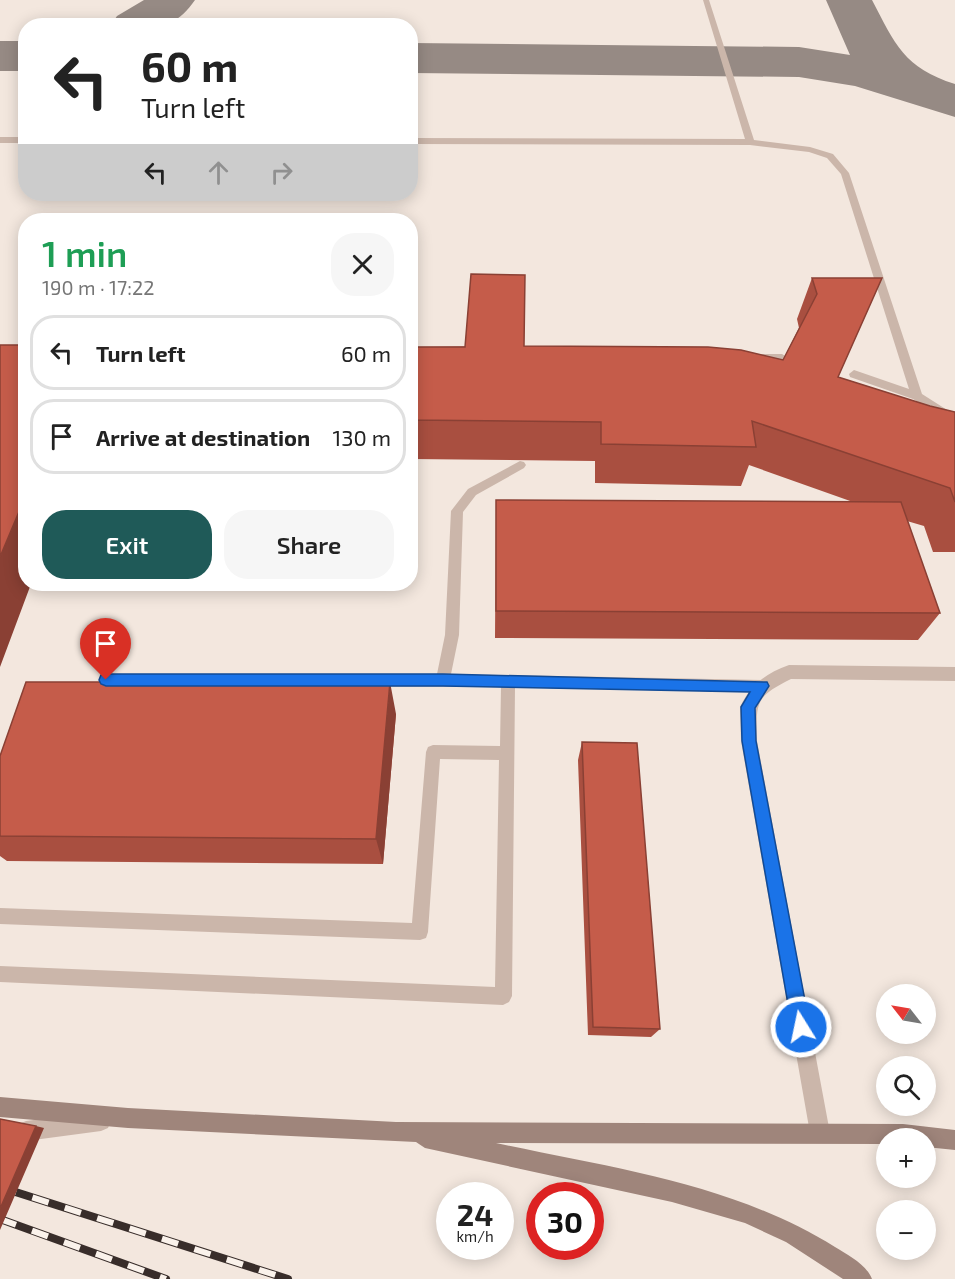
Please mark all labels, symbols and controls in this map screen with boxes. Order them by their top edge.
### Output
text: 60 m [141,40,238,90]
icon: left [42,42,120,120]
text: Turn left [141,91,245,123]
icon: left [139,156,172,189]
icon: ahead [202,156,235,189]
icon: right [265,156,298,189]
text: 1 min [42,231,127,274]
button: close [331,233,394,296]
text: 190 m · 17:22 [42,275,154,299]
icon: left [45,336,78,369]
text: Turn left [96,340,185,366]
text: 60 m [341,340,391,366]
icon: arrive [45,420,78,453]
text: Arrive at destination [96,424,310,450]
text: 130 m [333,424,391,450]
button: Exit [42,510,212,579]
button: Share [224,510,394,579]
pin [80,618,131,680]
icon: arrive [89,627,122,660]
north arrow [876,984,936,1044]
map controls [876,984,936,1260]
position arrow [769,995,833,1059]
button: search [876,1056,936,1116]
button: + [876,1128,936,1188]
speed limit sign: 30 [526,1182,604,1260]
text: 24 [457,1196,493,1232]
button: − [876,1200,936,1260]
text: km/h [456,1227,494,1245]

